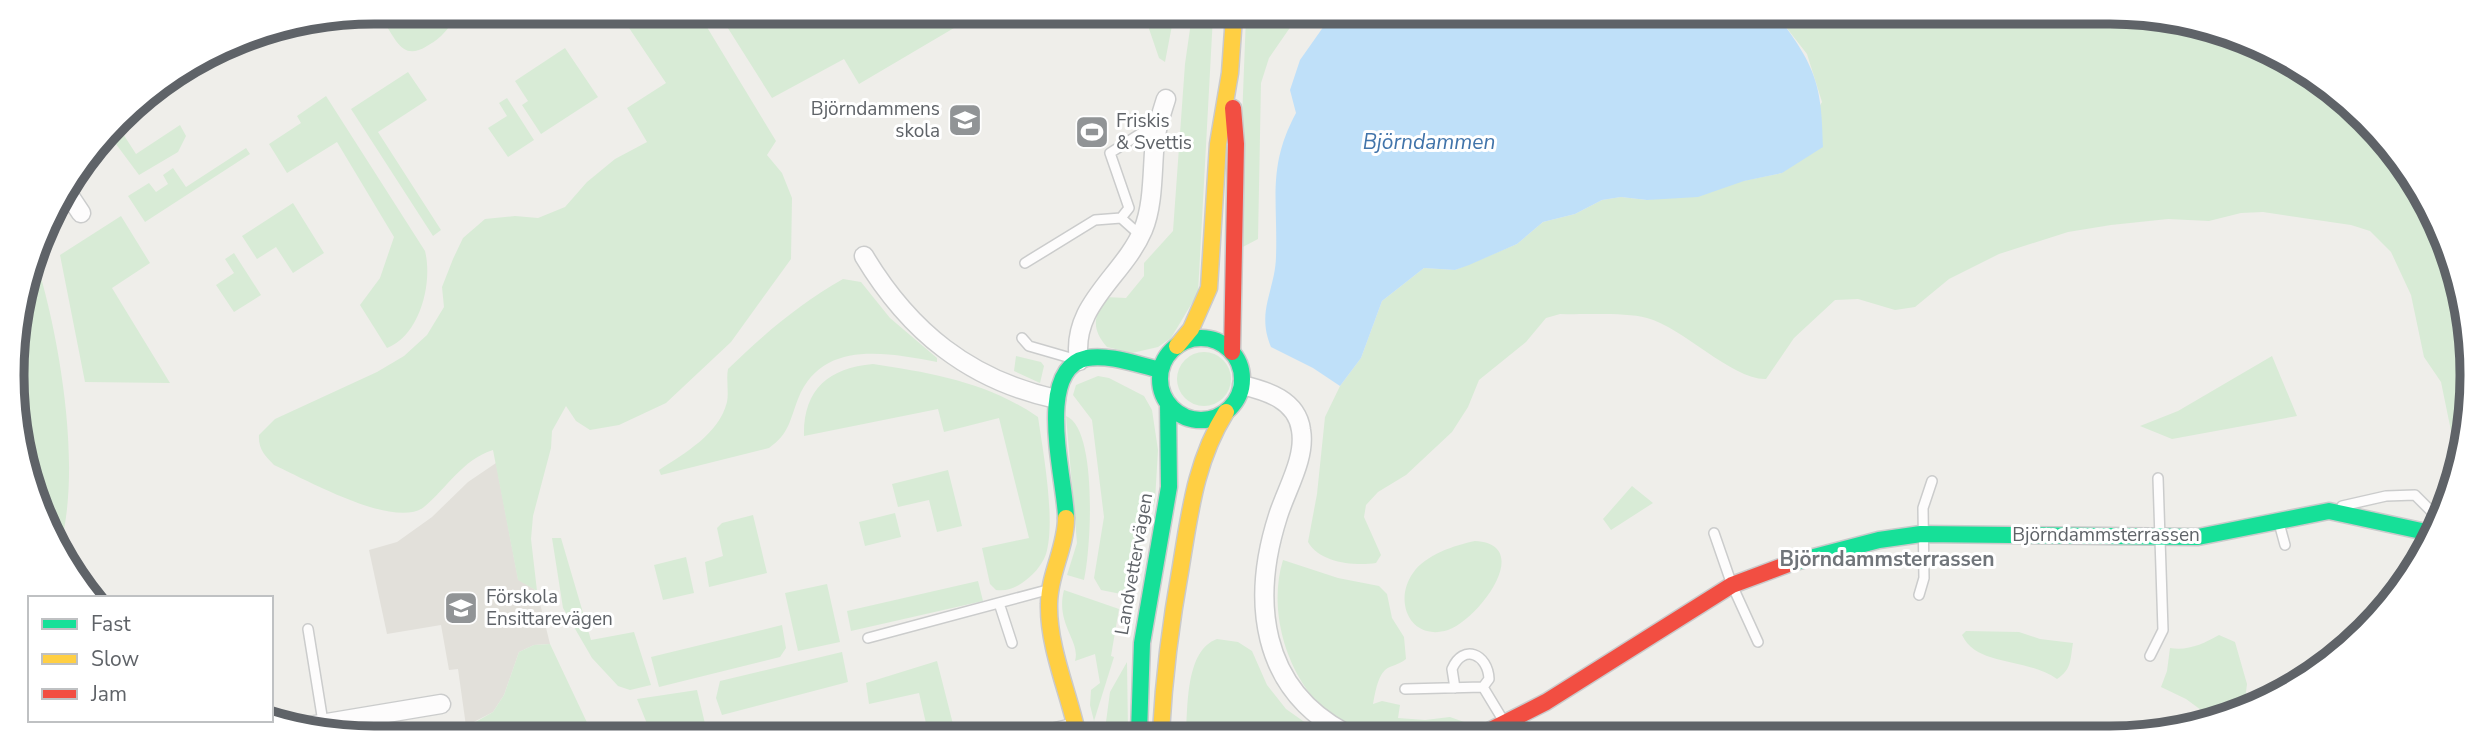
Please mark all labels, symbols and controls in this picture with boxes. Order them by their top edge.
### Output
place label: Björndammens skola [811,96,940,144]
school or university icon: Björndammens skola [946,101,984,139]
place label: Friskis & Svettis [1116,108,1192,156]
sports icon: Friskis & Svettis [1073,113,1111,151]
water label: Björndammen [1363,128,1495,156]
street label: Landvettervägen [1109,491,1159,637]
street label: Björndammsterrassen [2012,522,2200,548]
district label: Björndammsterrassen [1780,545,1994,573]
place label: Förskola Ensittarevägen [486,584,613,632]
school or university icon: Förskola Ensittarevägen [442,589,480,627]
legend [28,596,273,722]
text: Fast [91,610,131,638]
text: Slow [91,645,140,673]
text: Jam [90,680,127,708]

